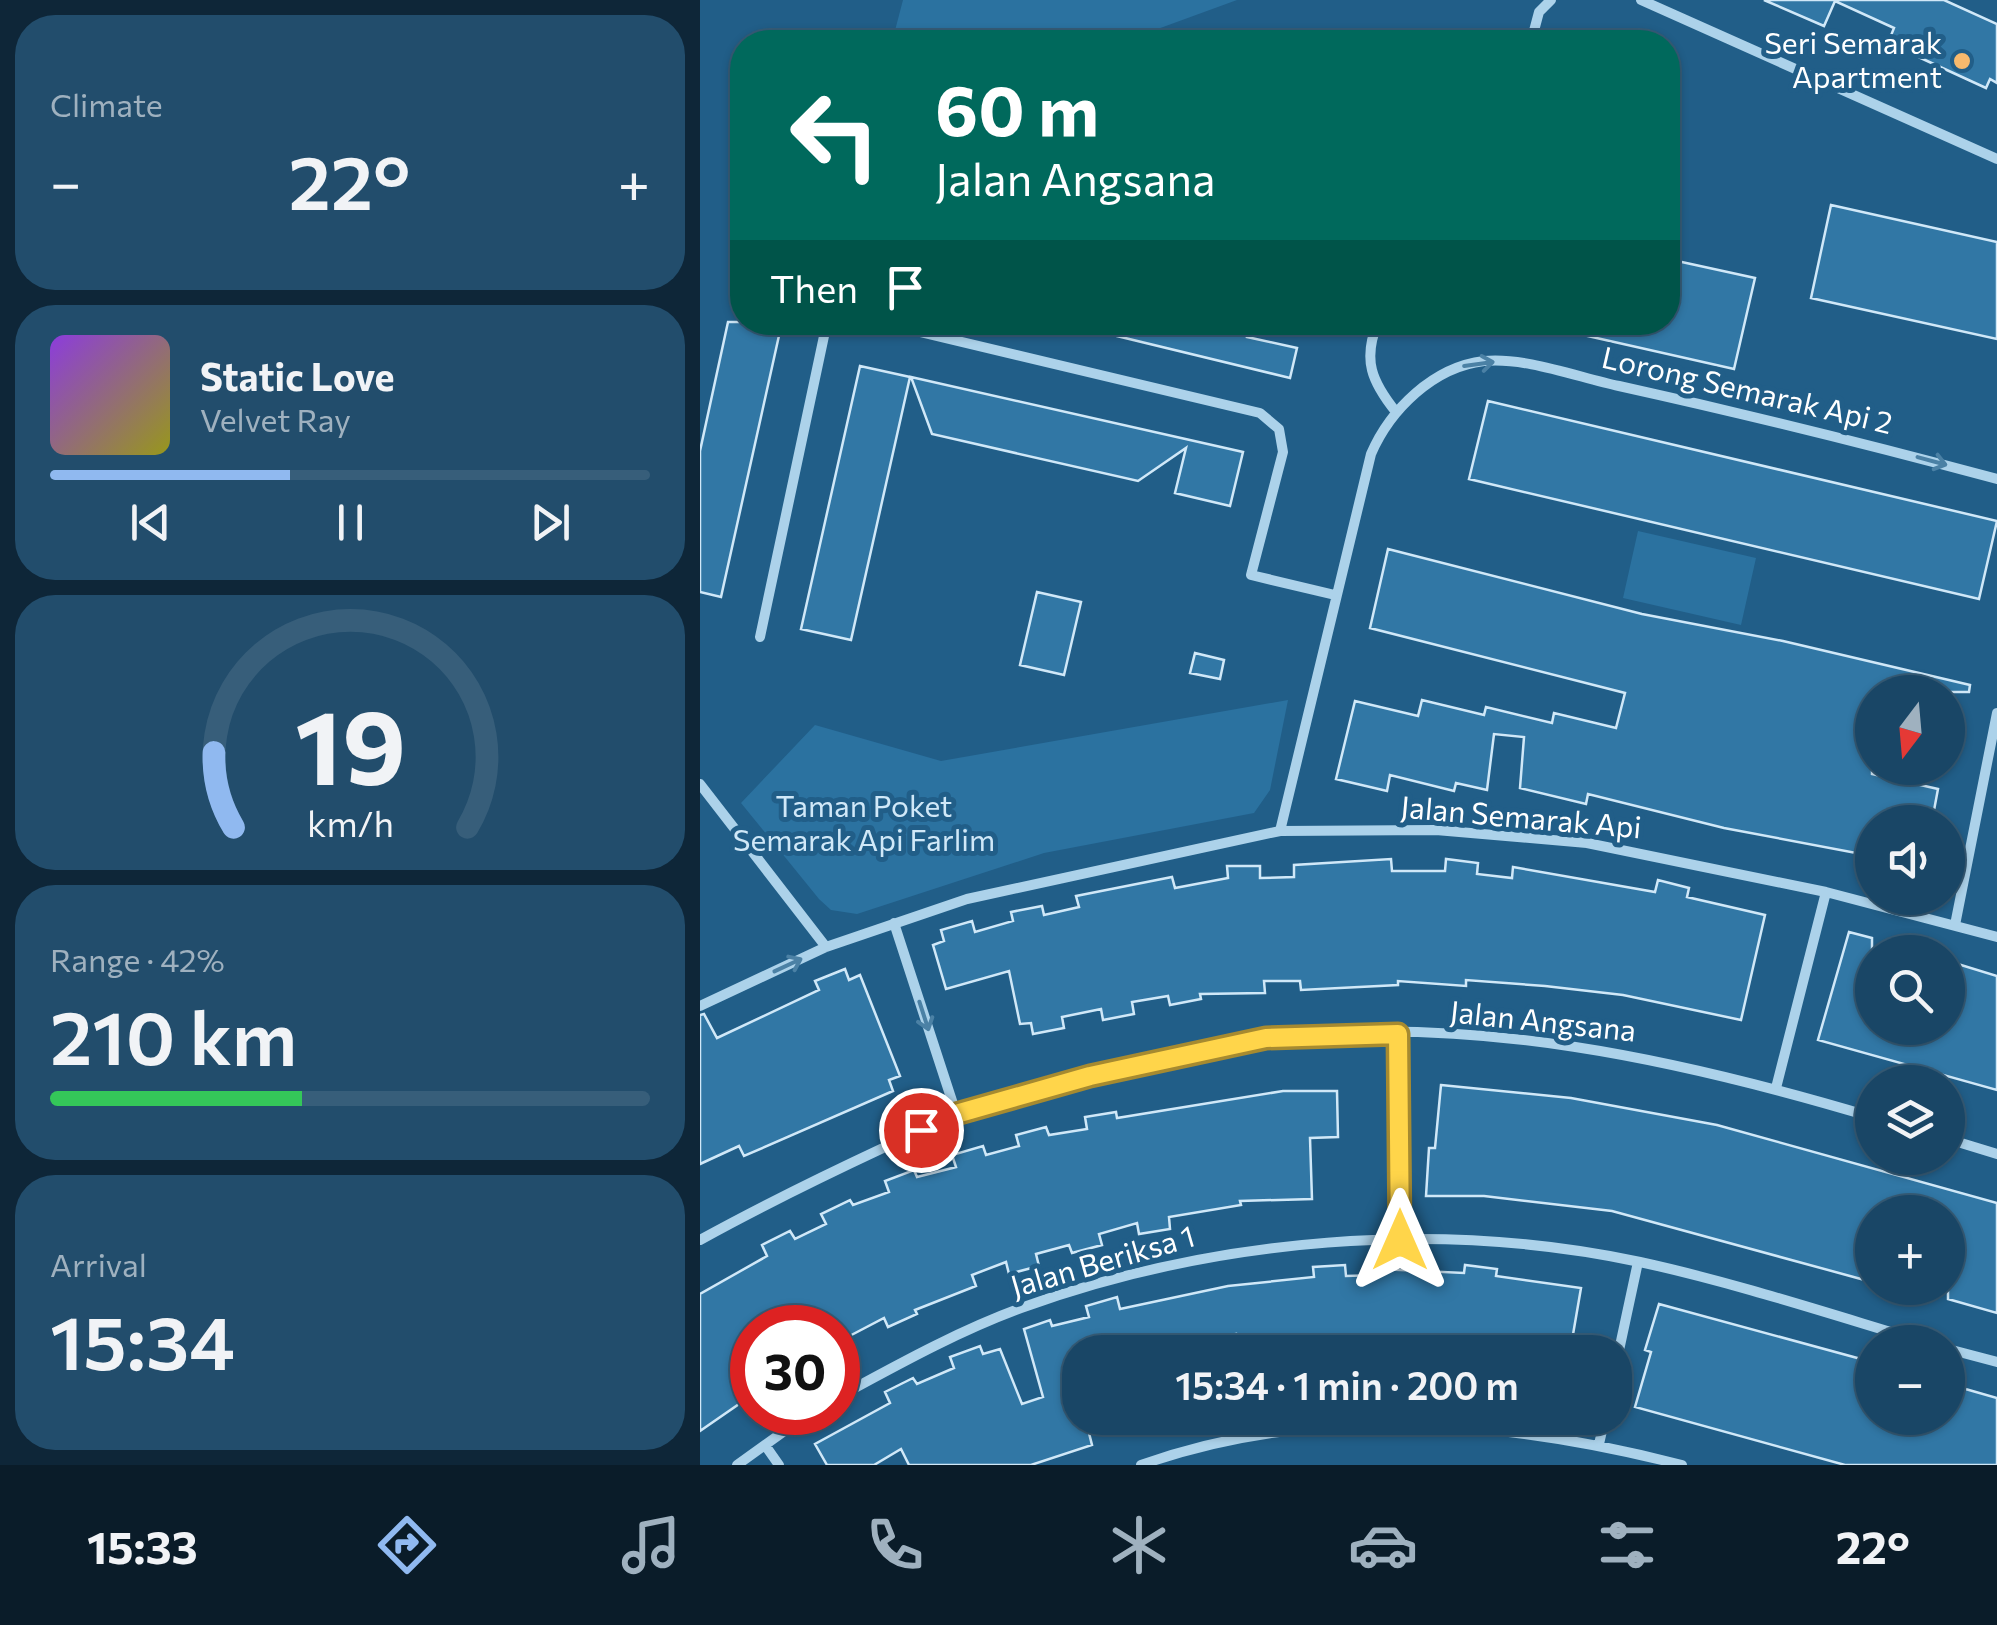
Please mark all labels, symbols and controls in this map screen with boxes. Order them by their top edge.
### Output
place label: Seri Semarak Apartment [1764,23,1942,94]
marker: Seri Semarak Apartment [1951,50,1973,72]
text: 60 m [935,65,1099,150]
icon: left [770,70,900,200]
text: Climate [50,84,163,124]
text: 22° [288,134,410,225]
text: − [50,147,81,214]
text: + [618,147,650,214]
text: Jalan Angsana [935,150,1216,205]
icon: arrive [878,260,933,315]
text: Then [770,264,858,311]
street label: Lorong Semarak Api 2 [1599,337,1896,440]
text: Static Love [200,352,395,399]
one-way arrow [1462,354,1494,373]
text: Velvet Ray [200,399,351,439]
one-way arrow [1916,453,1947,472]
icon: previous [123,495,178,550]
icon: pause [323,495,378,550]
icon: next [523,495,578,550]
north arrow [1855,675,1965,785]
map controls [1855,675,1965,1435]
text: 19 [294,679,406,806]
park label: Taman Poket Semarak Api Farlim [733,786,995,857]
street label: Jalan Semarak Api [1399,787,1643,844]
text: km/h [307,801,393,844]
button: sound [1855,805,1965,915]
button: search [1855,935,1965,1045]
text: Range · 42% [50,939,225,979]
one-way arrow [772,954,802,973]
text: 210 km [50,989,297,1080]
street label: Jalan Angsana [1448,991,1638,1048]
one-way arrow [916,999,934,1031]
button: layers [1855,1065,1965,1175]
pin [879,1088,964,1173]
icon: arrive [894,1103,949,1158]
position arrow [1348,1188,1452,1292]
button: + [1855,1195,1965,1305]
street label: Jalan Beriksa 1 [1006,1216,1199,1304]
text: Arrival [50,1244,147,1284]
text: 15:34 [50,1294,235,1385]
speed limit sign: 30 [730,1305,860,1435]
button: − [1855,1325,1965,1435]
text: 15:34 · 1 min · 200 m [1175,1361,1519,1408]
icon: directions [372,1510,442,1580]
icon: music [616,1510,686,1580]
icon: phone [860,1510,930,1580]
icon: climate [1104,1510,1174,1580]
icon: car [1348,1510,1418,1580]
icon: filters [1592,1510,1662,1580]
text: 15:33 [87,1518,198,1573]
text: 22° [1836,1518,1910,1573]

